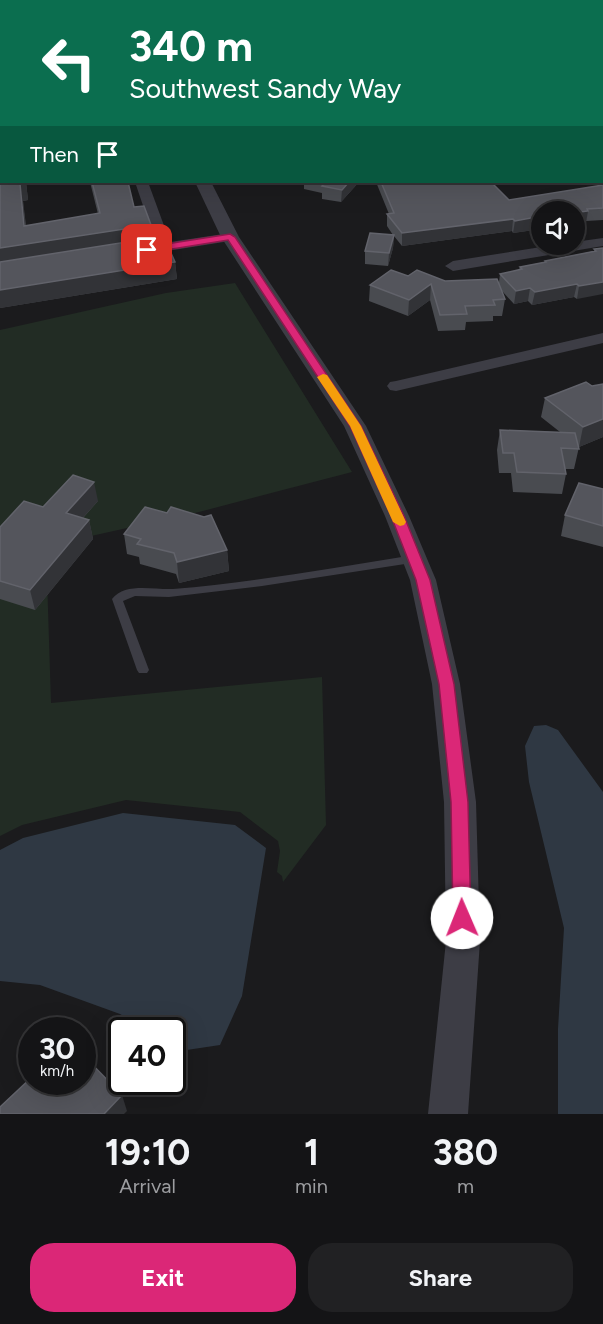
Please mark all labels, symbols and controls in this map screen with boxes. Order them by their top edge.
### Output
text: 340 m [129,21,253,72]
icon: left [30,24,108,102]
text: Southwest Sandy Way [129,72,401,105]
icon: arrive [91,138,124,171]
text: Then [30,141,79,168]
map controls [531,201,585,255]
button: sound [531,201,585,255]
pin [121,224,172,275]
icon: arrive [130,233,163,266]
position arrow [430,886,494,950]
speed limit sign: 40 [108,1017,186,1095]
text: 30 [39,1030,75,1067]
text: km/h [40,1062,74,1080]
text: 19:10 [105,1131,190,1174]
text: 1 [304,1131,319,1174]
text: 380 [433,1131,498,1174]
text: Arrival [119,1174,176,1198]
text: min [295,1174,328,1198]
text: m [457,1174,474,1198]
button: Exit [30,1243,296,1312]
button: Share [308,1243,573,1312]

